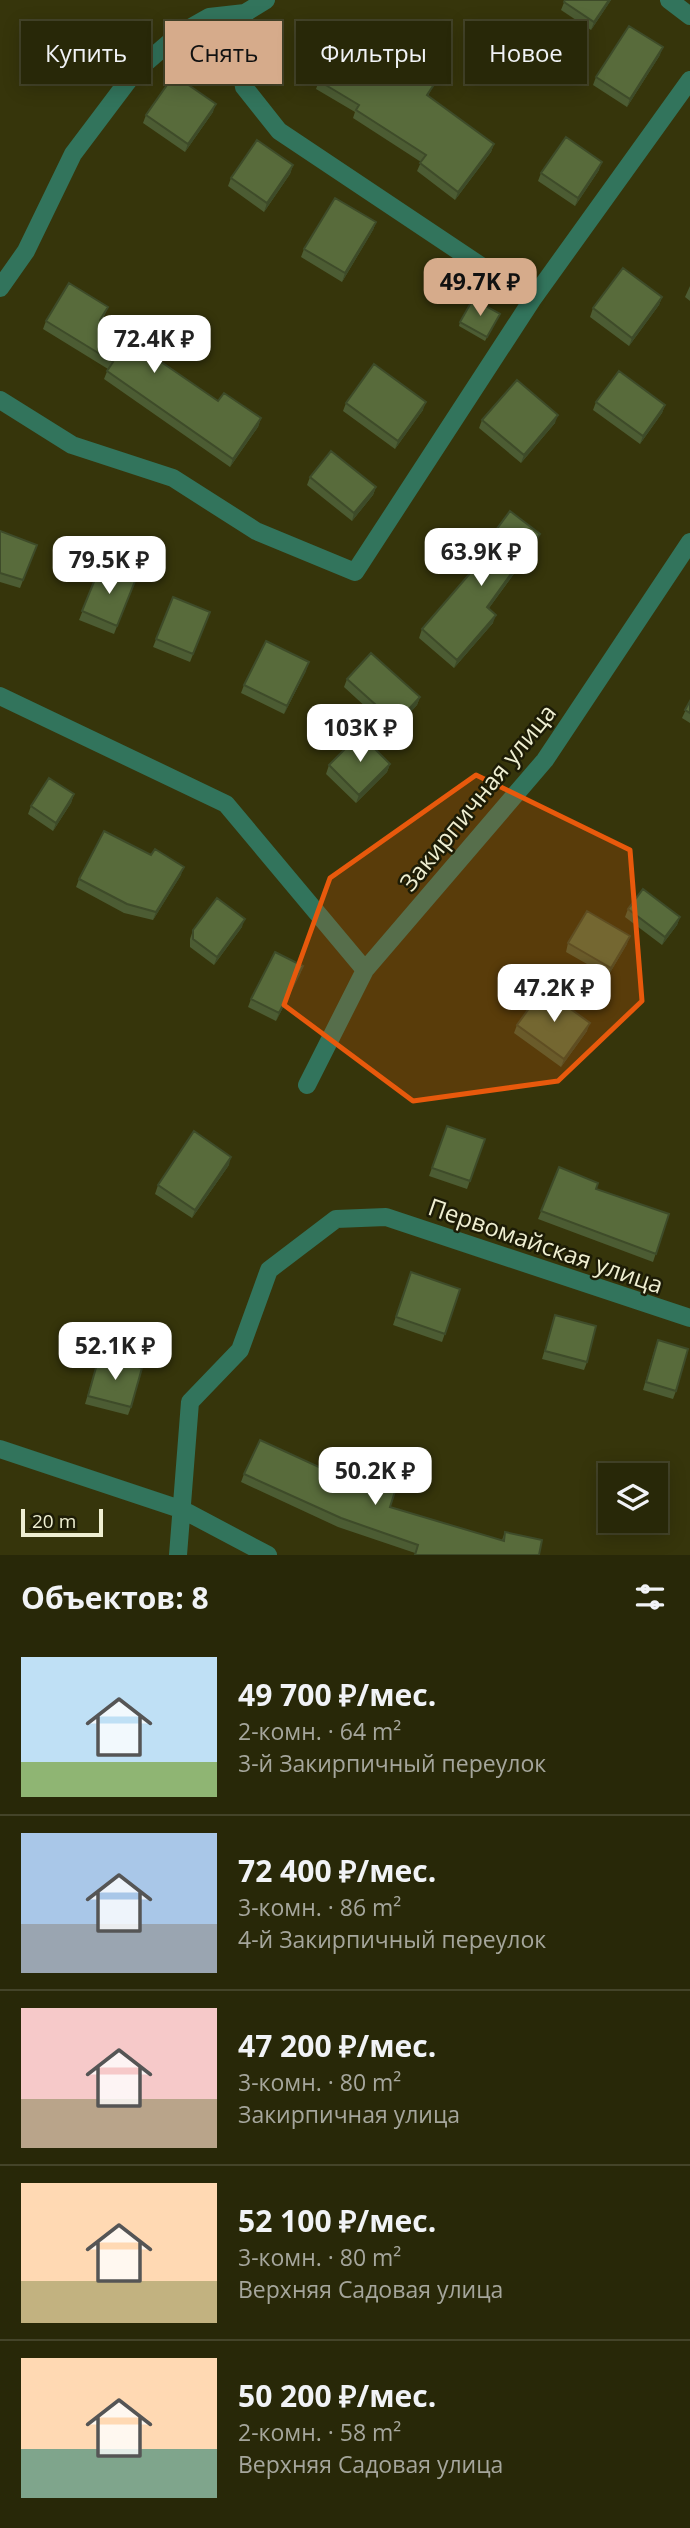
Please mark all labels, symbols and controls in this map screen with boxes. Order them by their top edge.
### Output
chip: Купить [21,21,151,84]
chip: Снять [165,21,282,84]
chip: Фильтры [296,21,451,84]
chip: Новое [465,21,587,84]
pin: 49.7K ₽ [415,258,545,318]
text: 49.7K ₽ [440,265,520,297]
pin: 72.4K ₽ [89,316,219,375]
text: 72.4K ₽ [114,322,194,354]
pin: 63.9K ₽ [416,528,546,588]
text: 63.9K ₽ [441,535,521,567]
pin: 79.5K ₽ [44,536,174,596]
text: 79.5K ₽ [69,543,149,575]
street label: Закирпичная улица [391,697,563,897]
pin: 103K ₽ [303,704,417,764]
text: 103K ₽ [323,711,397,743]
pin: 47.2K ₽ [489,964,619,1024]
text: 47.2K ₽ [514,971,594,1003]
street label: Первомайская улица [424,1189,668,1301]
pin: 52.1K ₽ [50,1322,180,1382]
text: 52.1K ₽ [75,1329,155,1361]
pin: 50.2K ₽ [310,1448,440,1507]
text: 50.2K ₽ [335,1454,415,1486]
map controls [598,1463,668,1533]
button: layers [598,1463,668,1533]
scale bar [21,1506,103,1538]
text: 20 m [32,1508,76,1534]
text: Объектов: 8 [21,1577,209,1618]
icon: filters [631,1578,669,1616]
text: 49 700 ₽/мес. [238,1674,436,1715]
icon: home [77,1685,161,1769]
text: 2-комн. · 64 m² [238,1715,401,1747]
text: 3-й Закирпичный переулок [238,1747,546,1779]
text: 72 400 ₽/мес. [238,1850,436,1891]
icon: home [77,1861,161,1945]
text: 3-комн. · 86 m² [238,1891,401,1923]
text: 4-й Закирпичный переулок [238,1923,546,1955]
text: 47 200 ₽/мес. [238,2025,436,2066]
icon: home [77,2036,161,2120]
text: 3-комн. · 80 m² [238,2066,401,2098]
text: Закирпичная улица [238,2098,460,2130]
text: 52 100 ₽/мес. [238,2200,436,2241]
icon: home [77,2211,161,2295]
text: 3-комн. · 80 m² [238,2241,401,2273]
text: Верхняя Садовая улица [238,2273,503,2305]
text: 50 200 ₽/мес. [238,2375,436,2416]
icon: home [77,2386,161,2470]
text: 2-комн. · 58 m² [238,2416,401,2448]
text: Верхняя Садовая улица [238,2448,503,2480]

